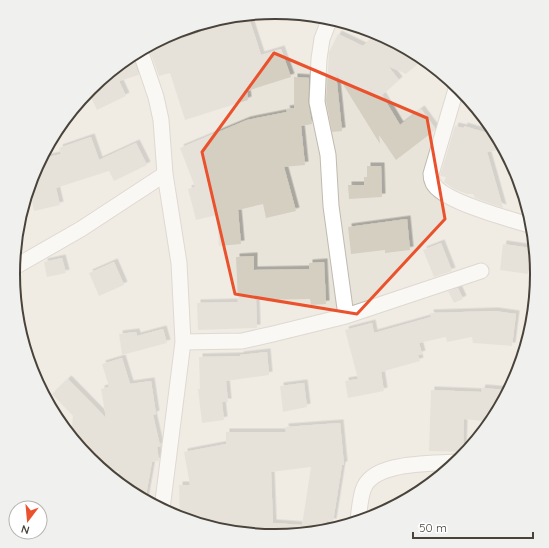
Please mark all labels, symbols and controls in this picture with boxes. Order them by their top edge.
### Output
north arrow [8,500,48,540]
scale bar [413,514,533,540]
text: 50 m [419,520,447,535]
text: N [19,522,31,537]

